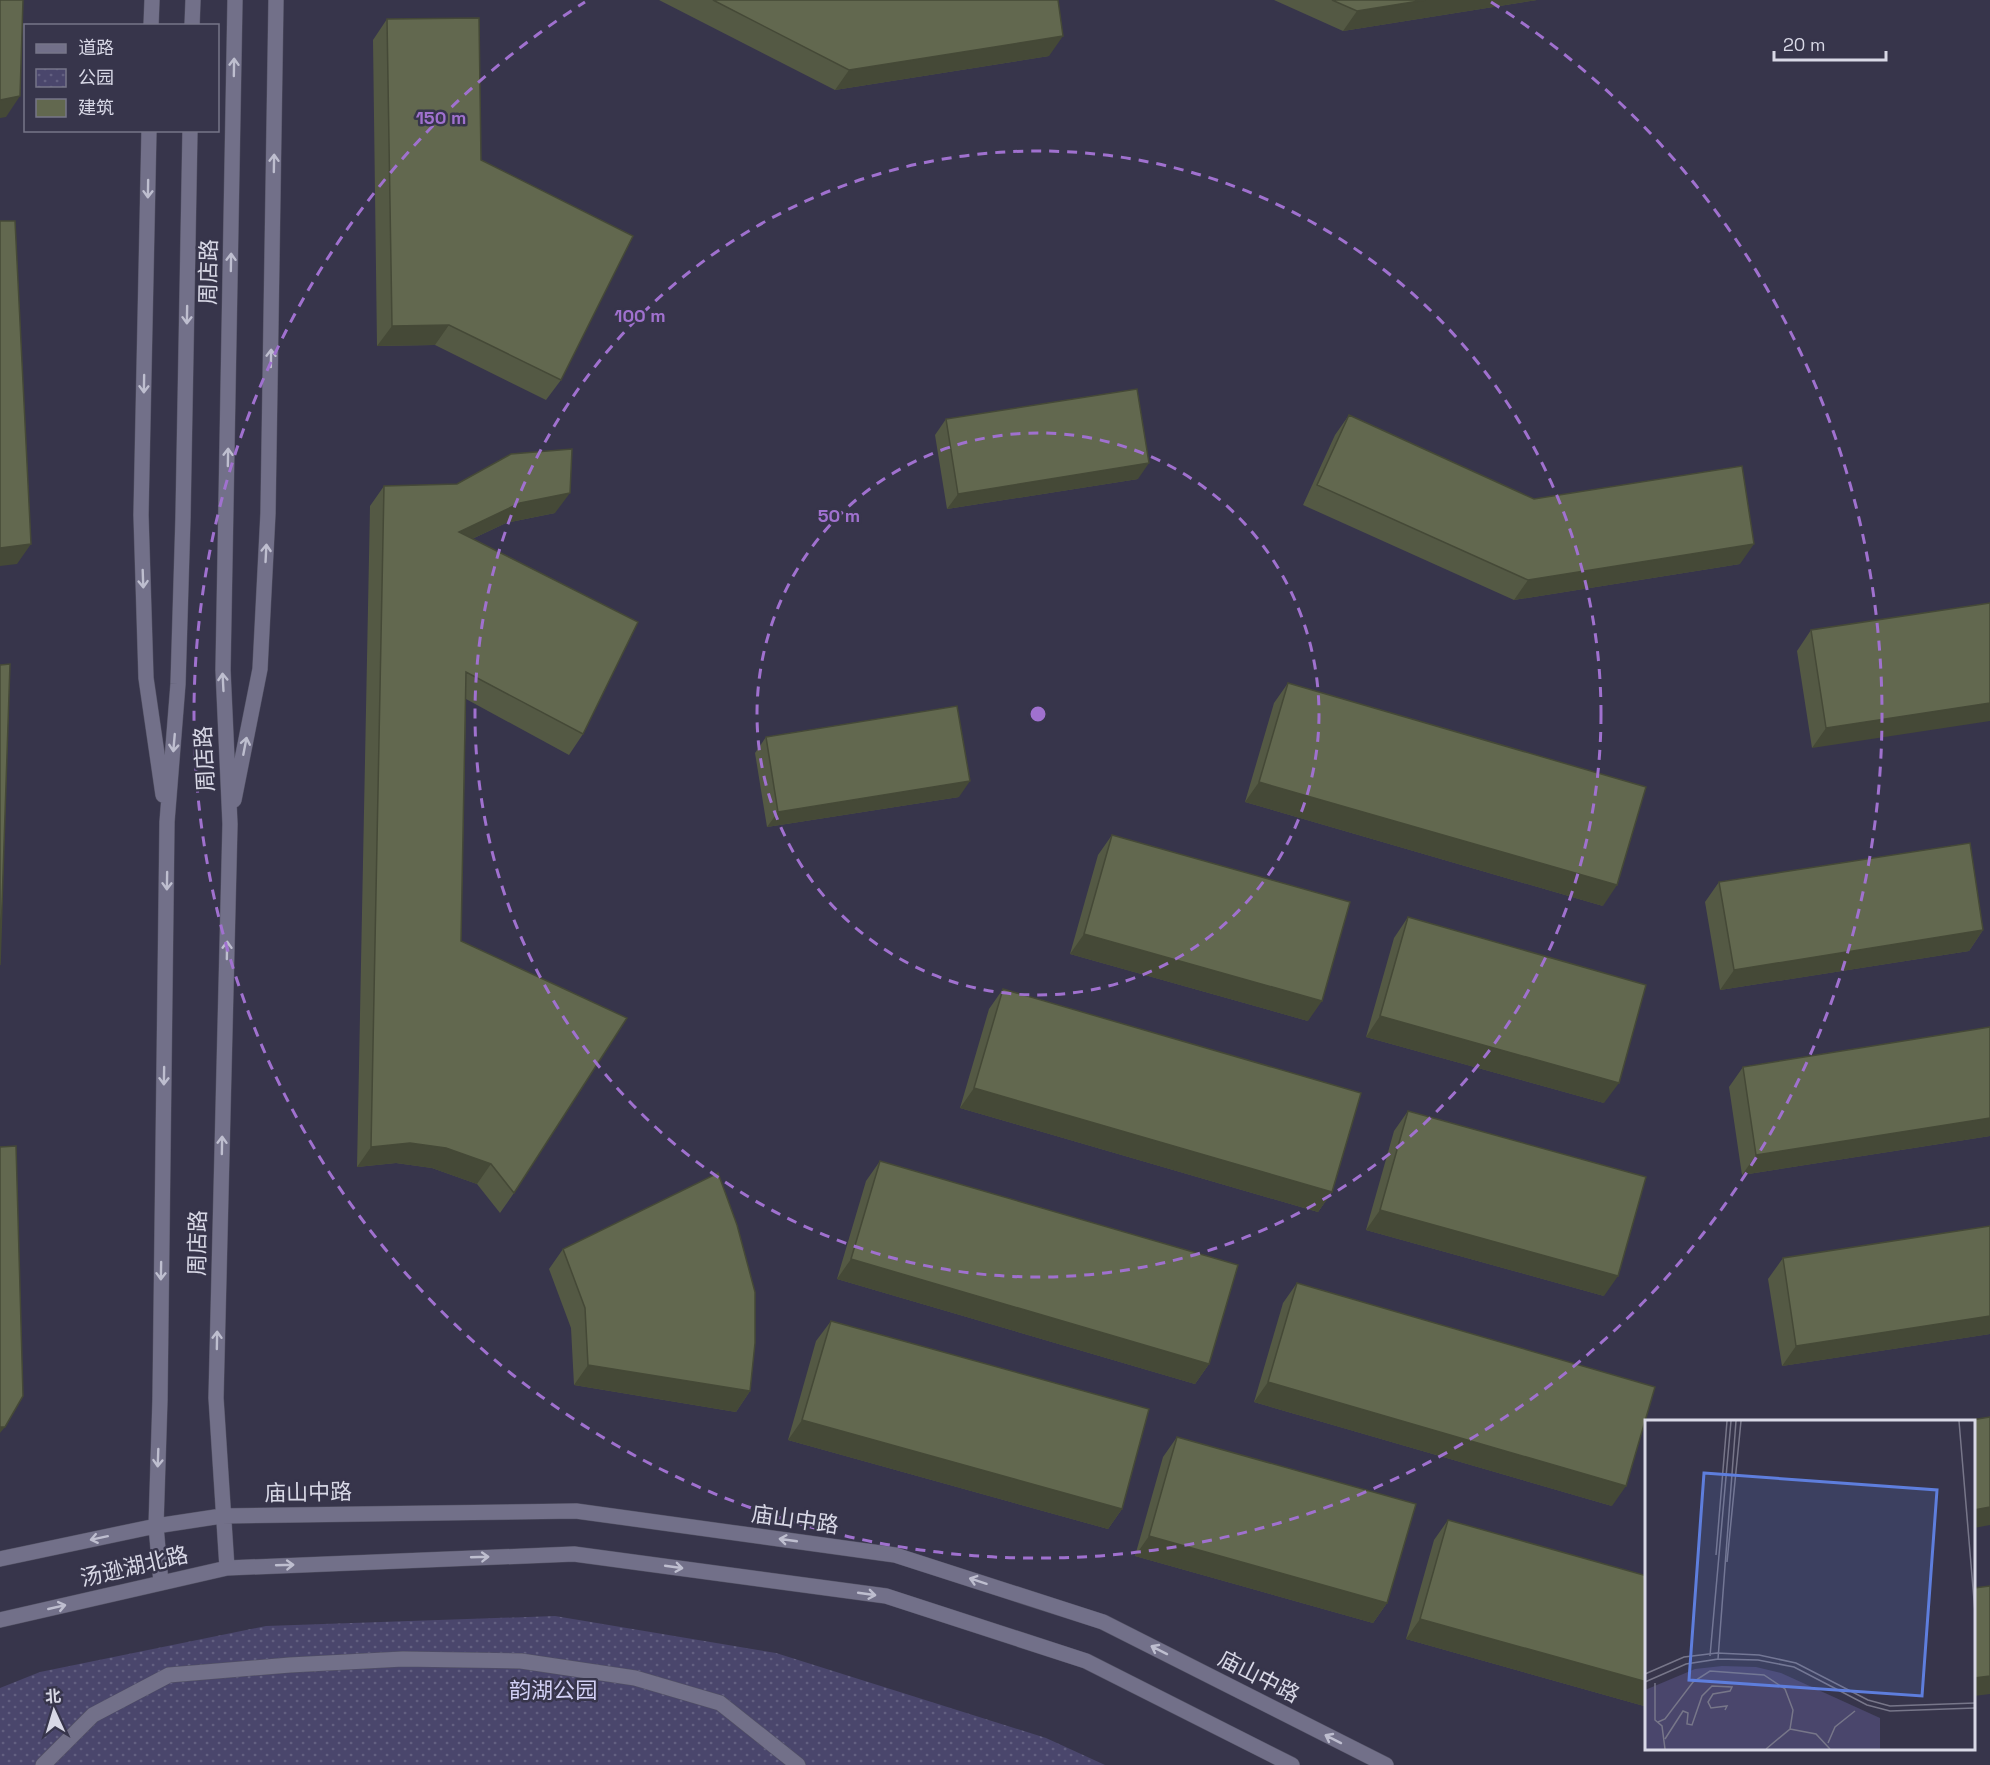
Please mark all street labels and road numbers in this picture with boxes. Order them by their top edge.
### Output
street label: 周店路 [193,239,223,305]
street label: 周店路 [188,725,220,793]
street label: 周店路 [182,1210,212,1276]
street label: 庙山中路 [264,1477,352,1507]
street label: 庙山中路 [749,1499,841,1539]
street label: 汤逊湖北路 [77,1540,191,1592]
street label: 庙山中路 [1213,1644,1305,1708]

